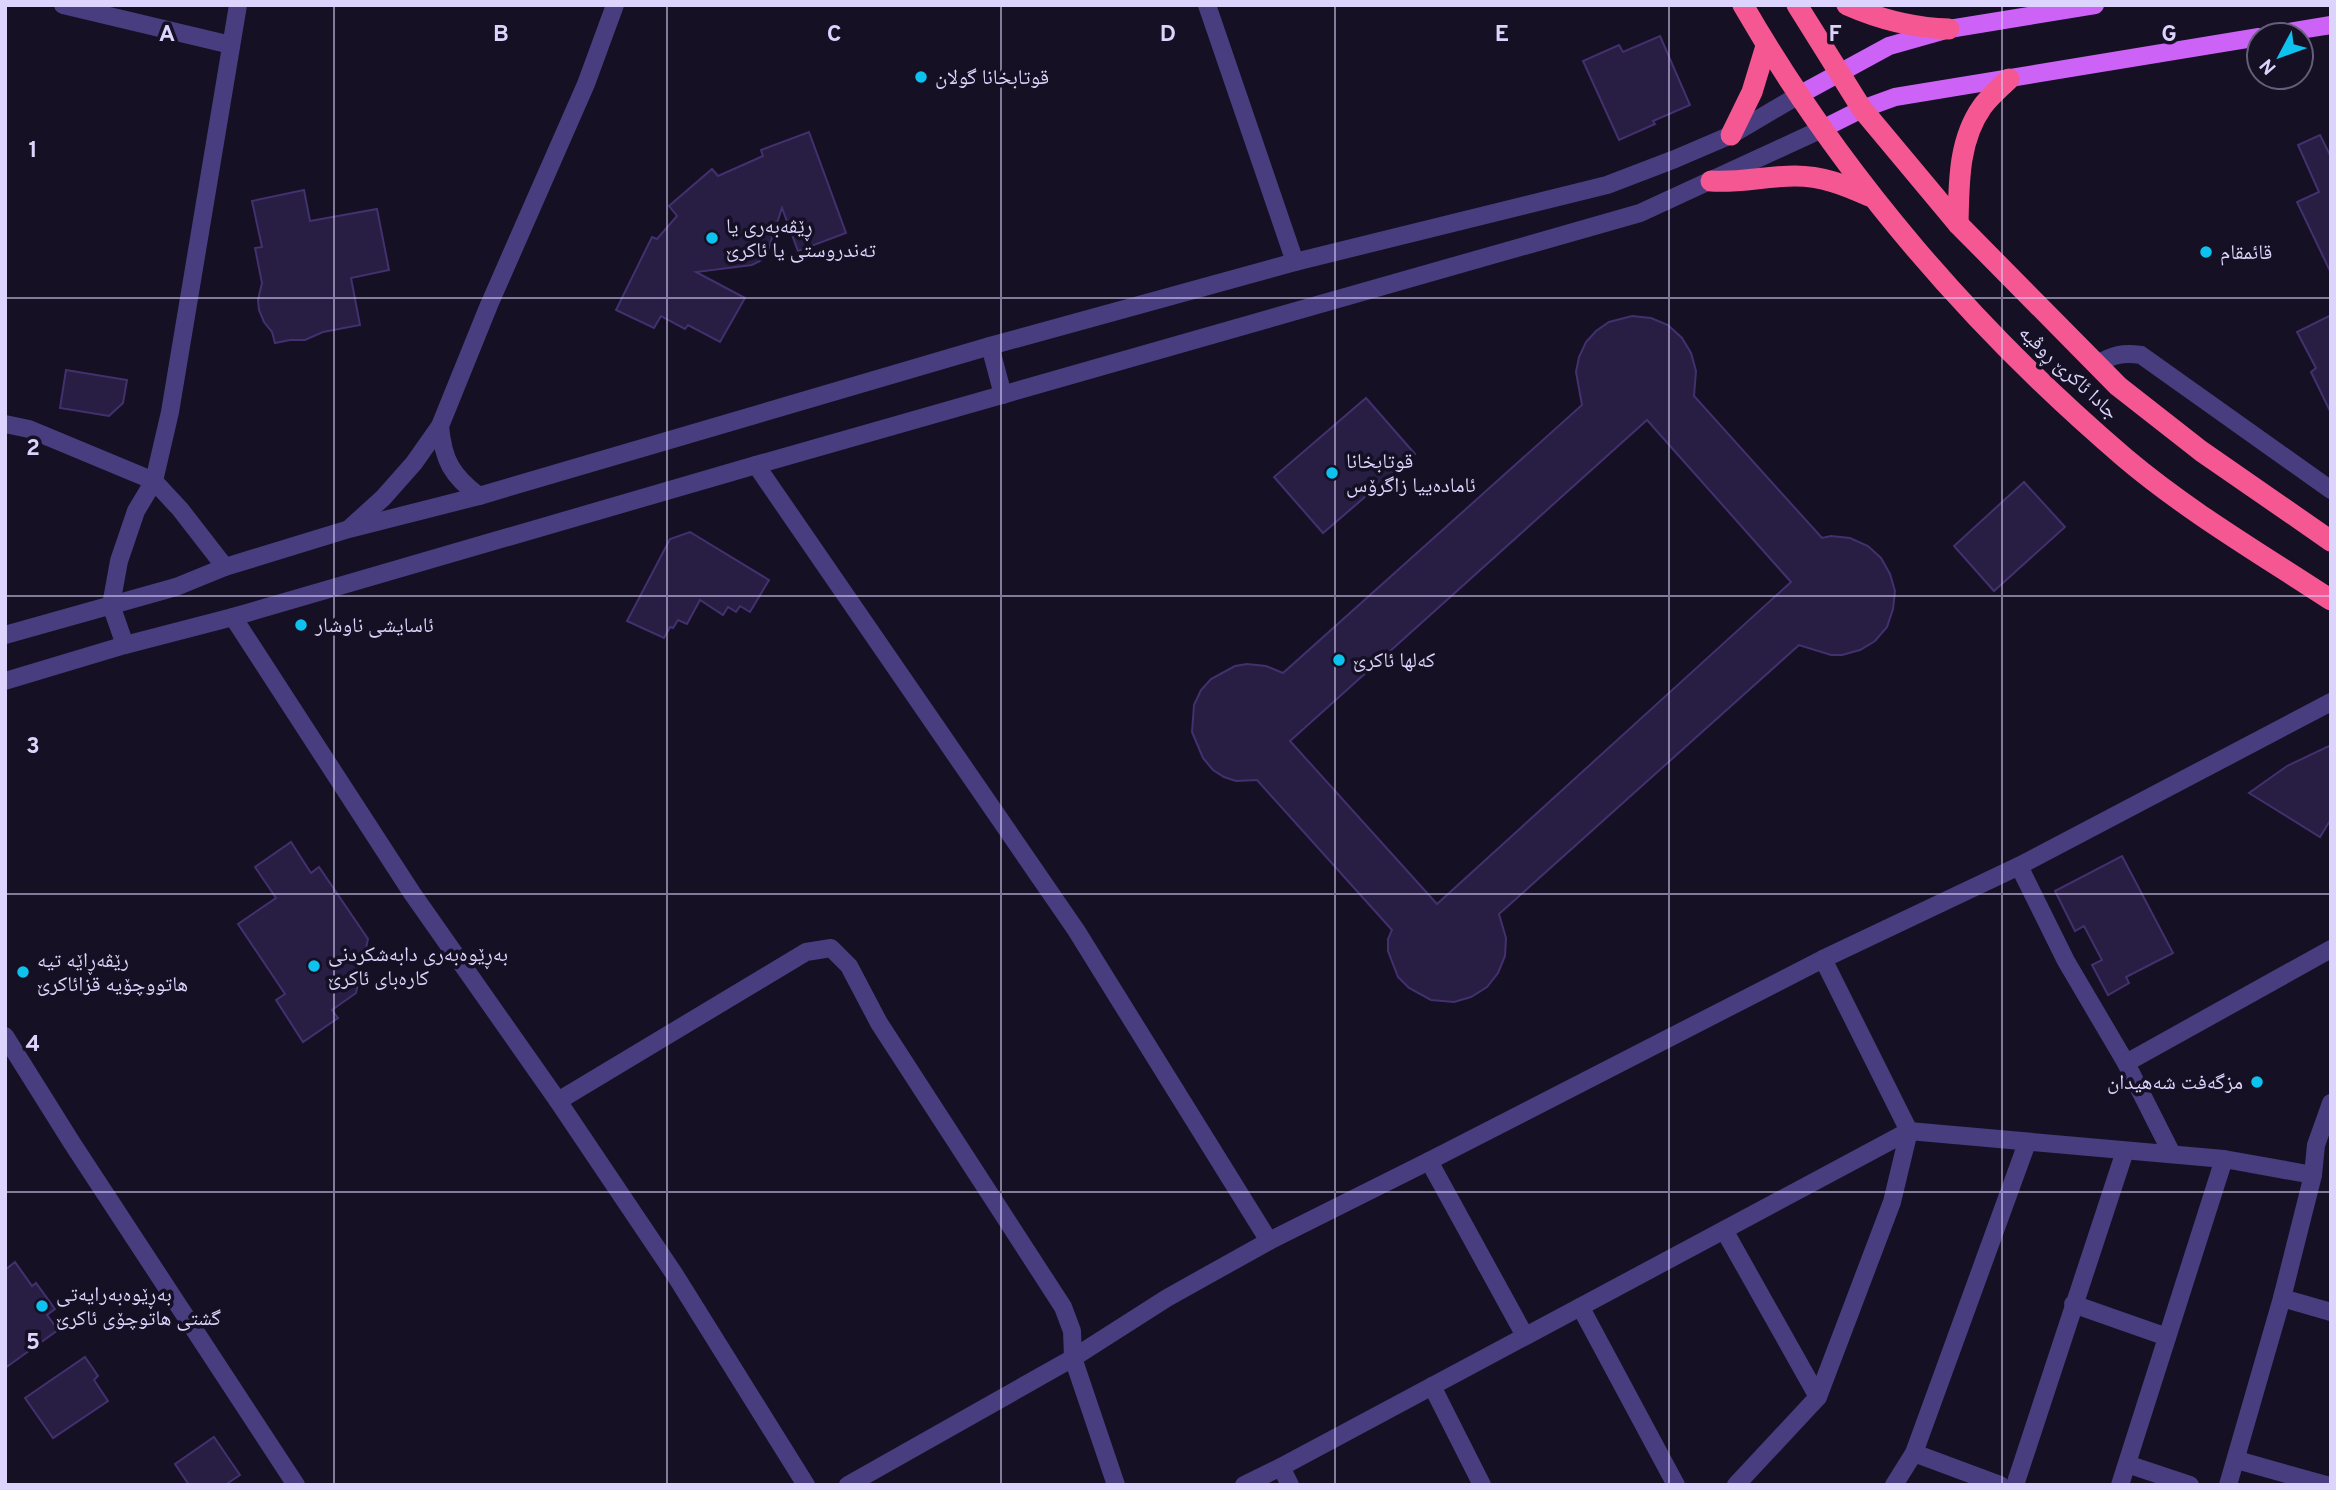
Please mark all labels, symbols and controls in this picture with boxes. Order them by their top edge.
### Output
text: A [159,21,175,50]
text: B [493,21,509,50]
text: C [827,21,841,50]
text: D [1160,21,1176,50]
text: E [1495,21,1509,50]
text: F [1828,21,1842,50]
text: G [2161,21,2177,50]
north arrow [2245,21,2315,91]
text: N [2255,53,2282,79]
place label: قوتابخانا گولان [935,65,1049,92]
marker: قوتابخانا گولان [913,69,929,85]
text: 1 [28,137,38,166]
place label: ڕێڤەبەری یا تەندروستی یا ئاکرێ [726,214,876,265]
marker: ڕێڤەبەری یا تەندروستی یا ئاکرێ [704,230,720,246]
place label: قائمقام [2220,240,2272,267]
marker: قائمقام [2198,244,2214,260]
street label: جادا ئاکرێ ڕوڤیە [2011,320,2124,427]
text: 2 [26,435,40,464]
place label: قوتابخانا ئامادەییا زاگرۆس [1346,449,1476,500]
marker: قوتابخانا ئامادەییا زاگرۆس [1324,465,1340,481]
place label: ئاسايشى ناوشار [314,613,434,640]
marker: ئاسايشى ناوشار [293,617,309,633]
place label: کەلها ئاکرێ [1353,648,1435,675]
marker: کەلها ئاکرێ [1331,652,1347,668]
text: 3 [26,733,40,762]
place label: بەڕێوەبەری دابەشکردنی کارەبای ئاکرێ [328,942,508,993]
place label: رێڤەڕاێە تیە هاتووچۆیە قزائاکرێ [37,948,188,999]
marker: بەڕێوەبەری دابەشکردنی کارەبای ئاکرێ [306,958,322,974]
marker: رێڤەڕاێە تیە هاتووچۆیە قزائاکرێ [15,964,31,980]
text: 4 [26,1031,40,1060]
place label: مزگەفت شه‌هيدان [2107,1070,2243,1097]
marker: مزگەفت شه‌هيدان [2249,1074,2265,1090]
place label: بەڕێوەبەرایەتی گشتی هاتوچۆی ئاکرێ [56,1282,221,1333]
marker: بەڕێوەبەرایەتی گشتی هاتوچۆی ئاکرێ [34,1298,50,1314]
text: 5 [26,1329,40,1358]

